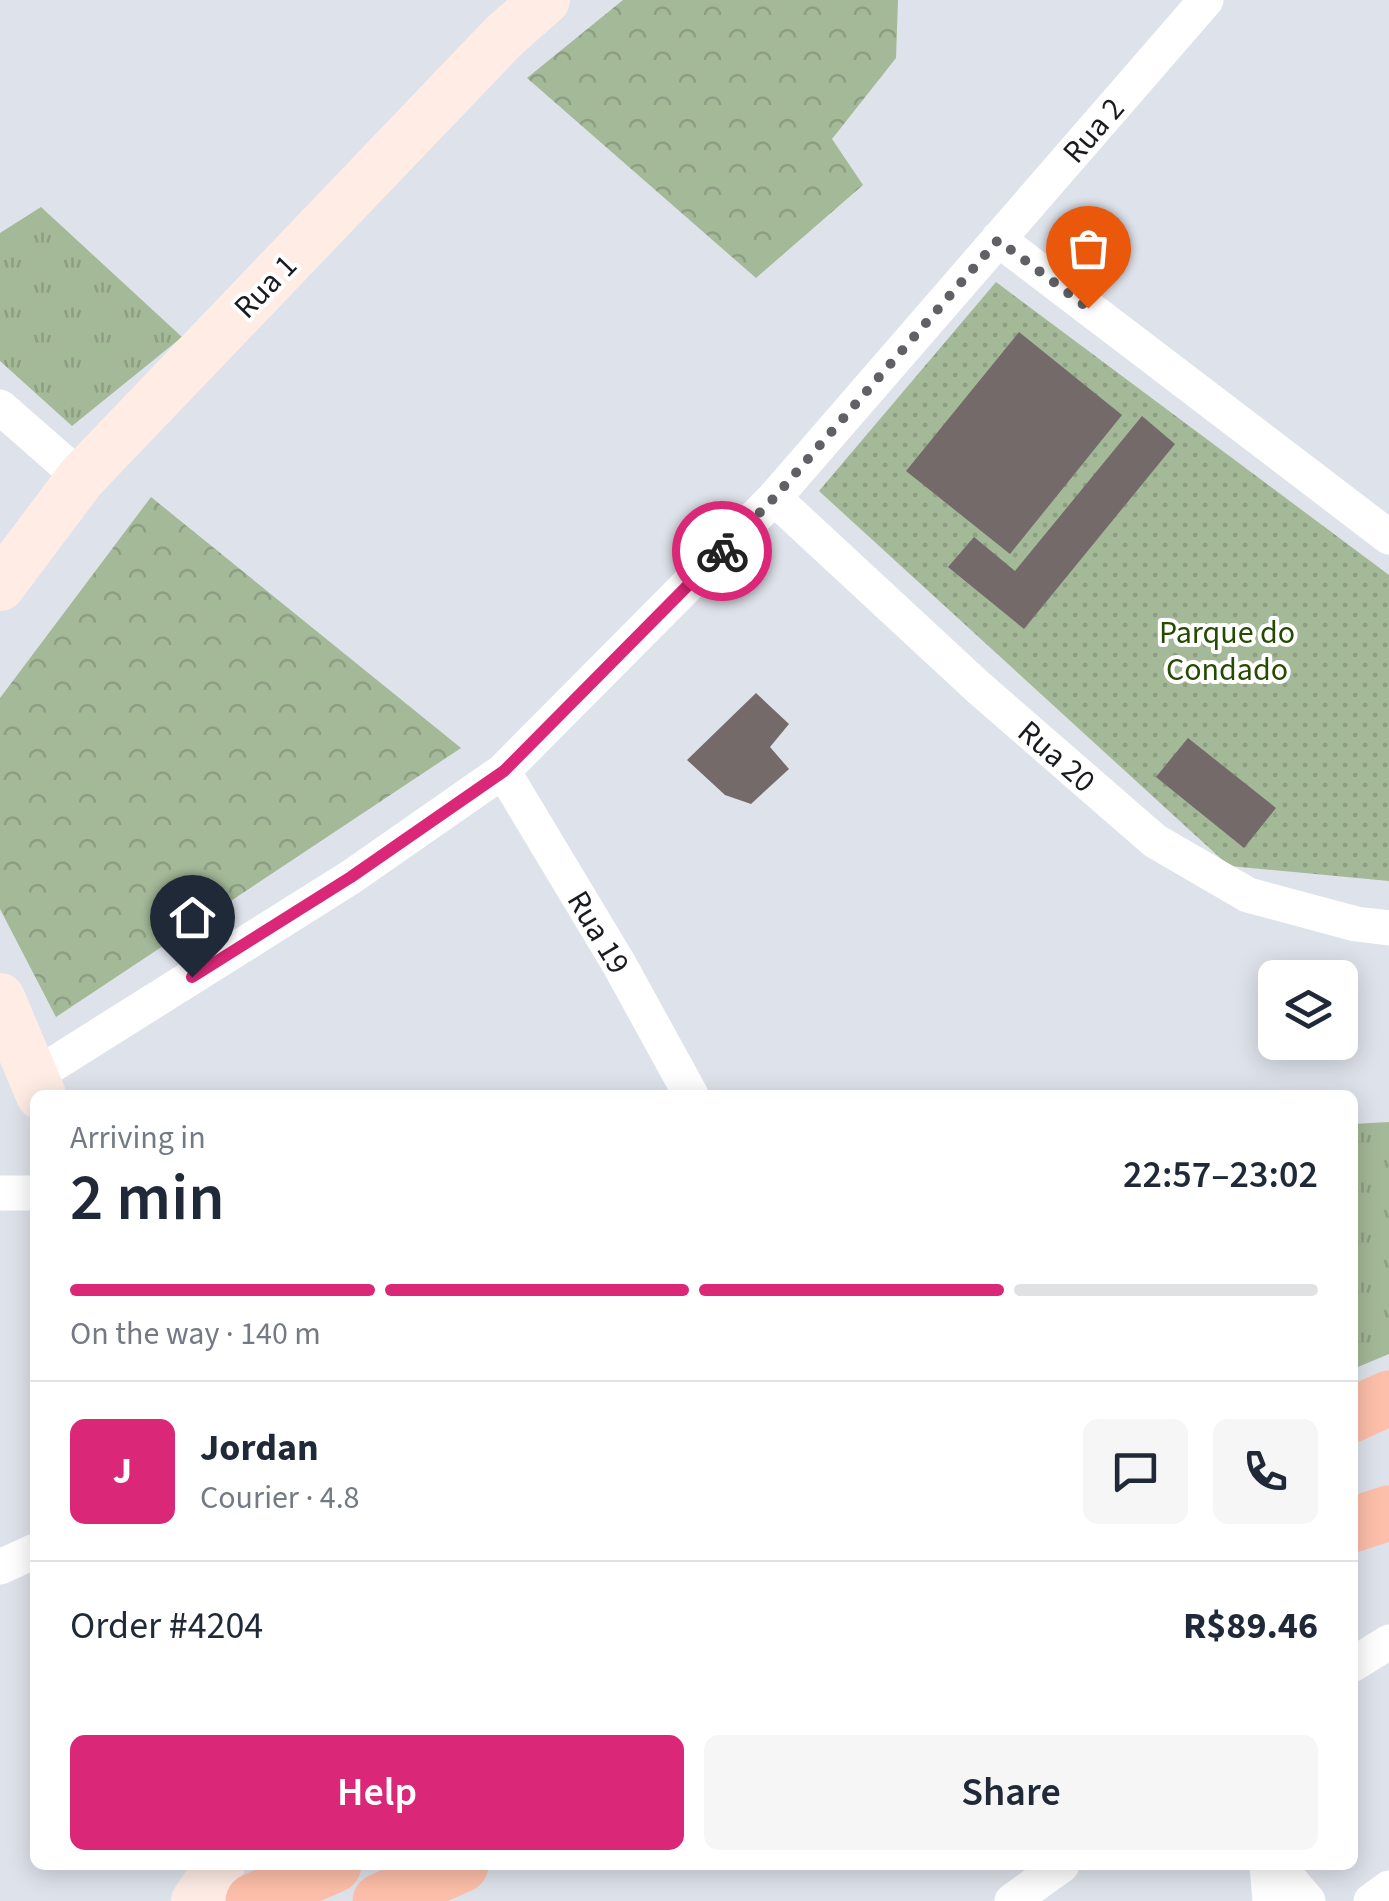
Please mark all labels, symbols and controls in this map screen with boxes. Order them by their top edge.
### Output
street label: Rua 2 [1052,88,1135,174]
pin [1046,206,1131,309]
icon: bag [1061,221,1116,276]
street label: Rua 1 [223,244,308,329]
courier [672,501,772,601]
icon: bike [695,524,750,579]
park label: Parque do Condado [1159,610,1295,693]
street label: Rua 20 [1007,710,1105,804]
pin [150,875,235,978]
street label: Rua 19 [555,882,641,983]
icon: home [165,890,220,945]
map controls [1258,960,1358,1060]
button: layers [1258,960,1358,1060]
text: Arriving in [70,1115,206,1161]
text: 22:57–23:02 [1123,1148,1318,1202]
text: 2 min [70,1152,225,1245]
text: On the way · 140 m [70,1311,321,1357]
button: chat [1083,1419,1188,1524]
button: phone [1213,1419,1318,1524]
text: Jordan [200,1421,319,1475]
text: J [113,1444,132,1498]
text: Courier · 4.8 [200,1475,360,1521]
text: Order #4204 [70,1599,263,1653]
text: R$89.46 [1183,1599,1318,1653]
button: Help [70,1735,684,1850]
button: Share [704,1735,1318,1850]

